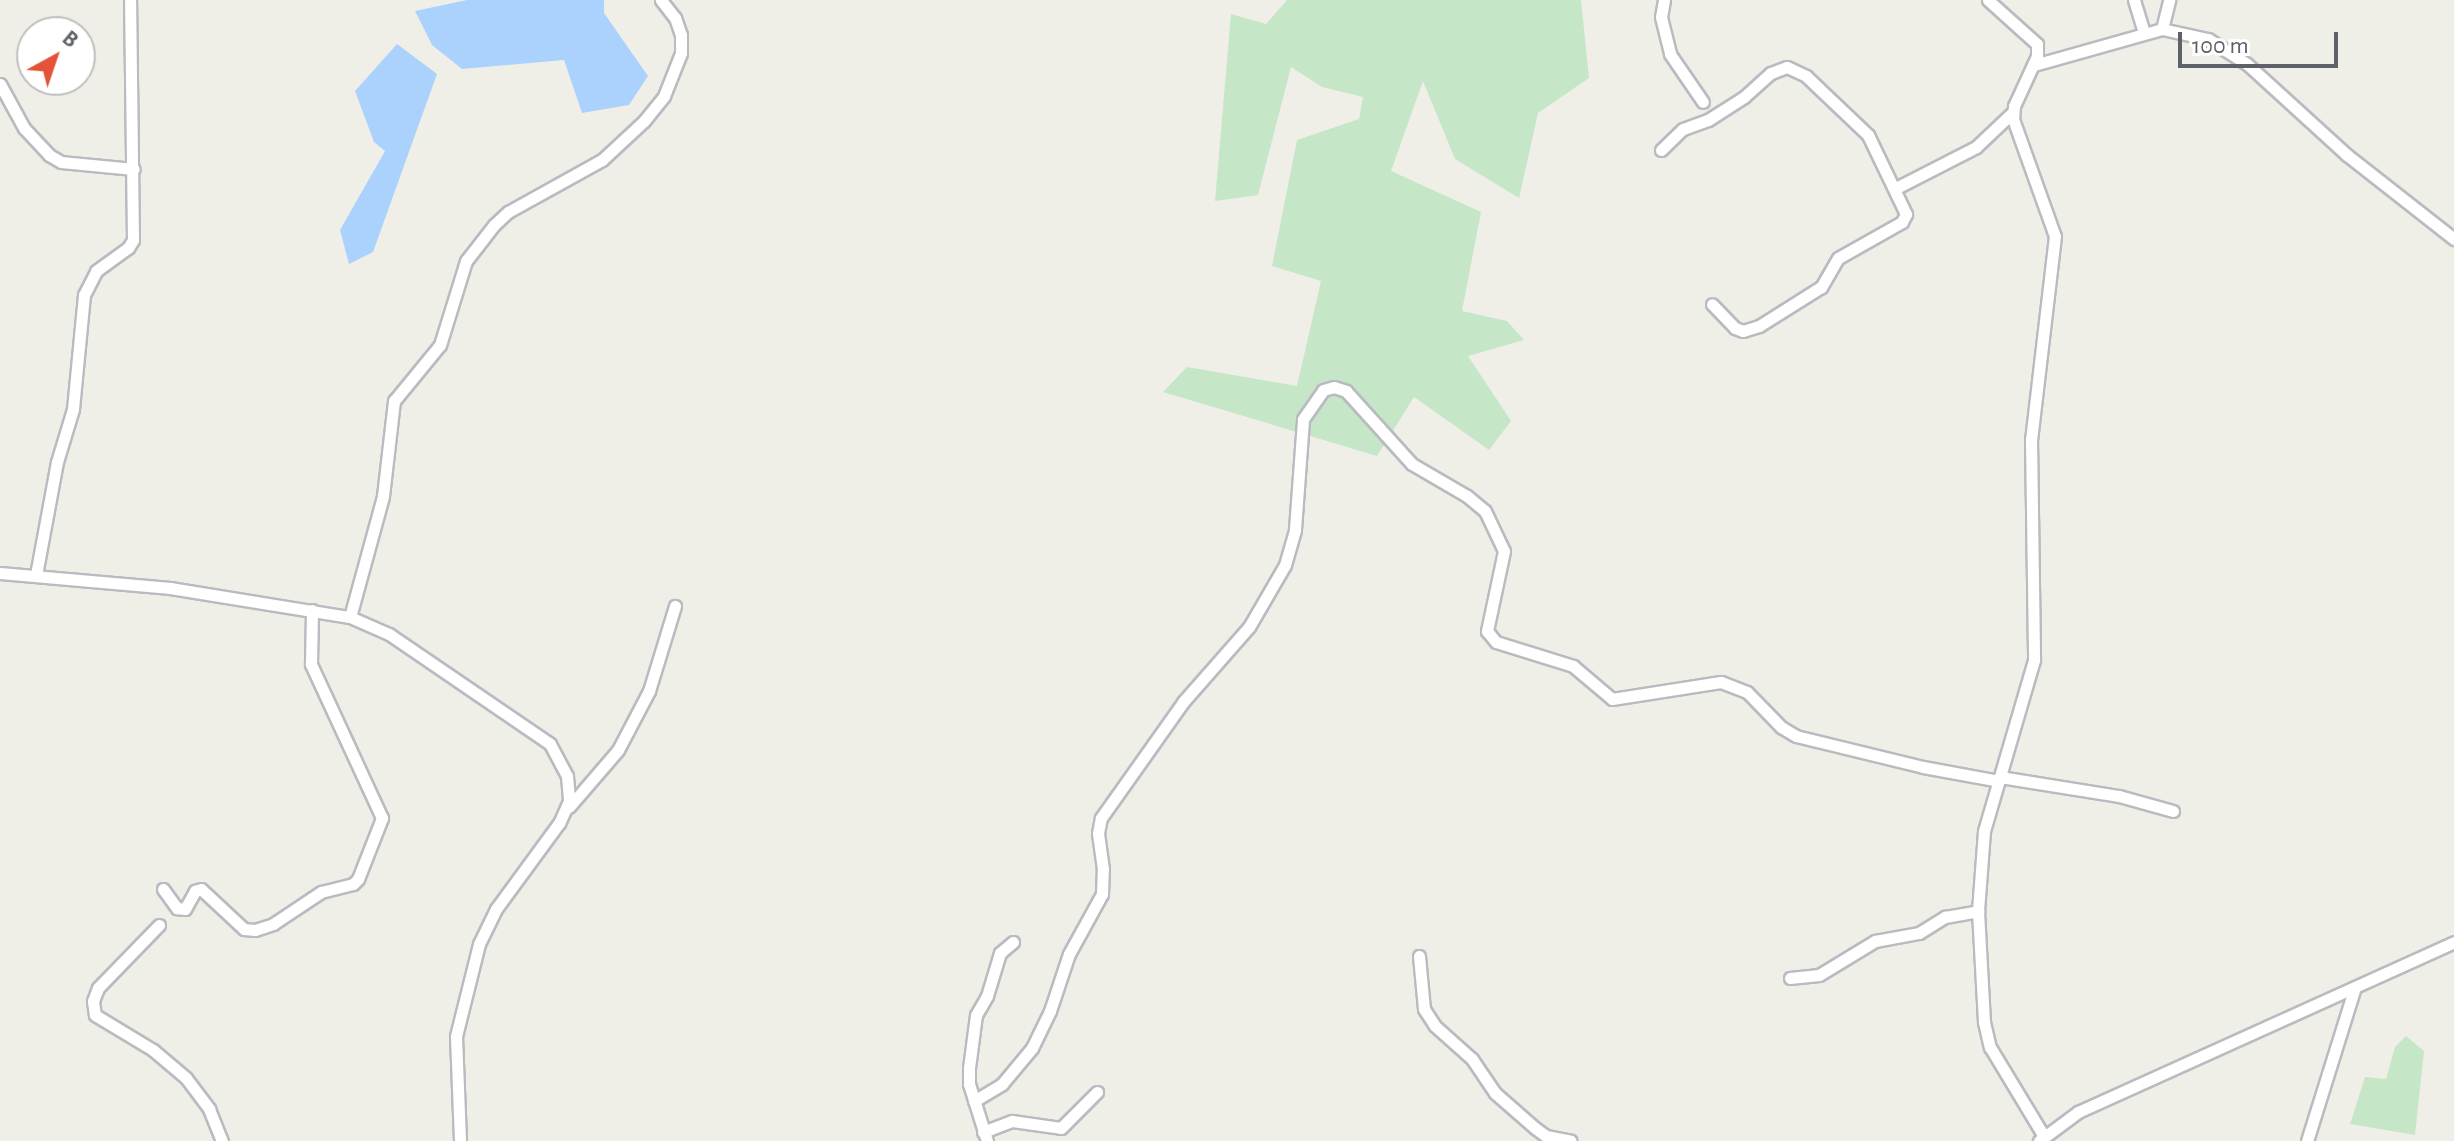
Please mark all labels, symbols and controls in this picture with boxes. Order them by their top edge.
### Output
north arrow [16,16,96,96]
scale bar [2182,16,2342,66]
text: B [58,27,82,52]
text: 100 m [2192,34,2249,58]

